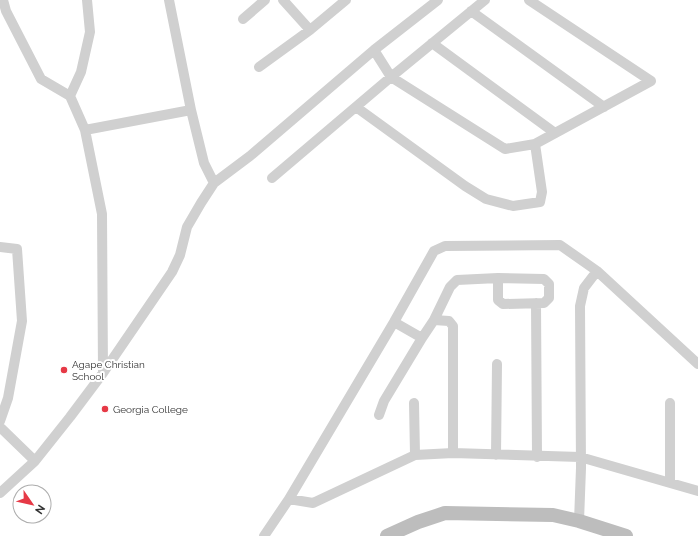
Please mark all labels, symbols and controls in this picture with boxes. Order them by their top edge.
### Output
place label: Agape Christian School [72,359,145,382]
marker: Agape Christian School [59,365,69,375]
marker: Georgia College [100,404,110,414]
place label: Georgia College [113,404,188,415]
north arrow [12,484,52,524]
text: N [32,502,48,516]

